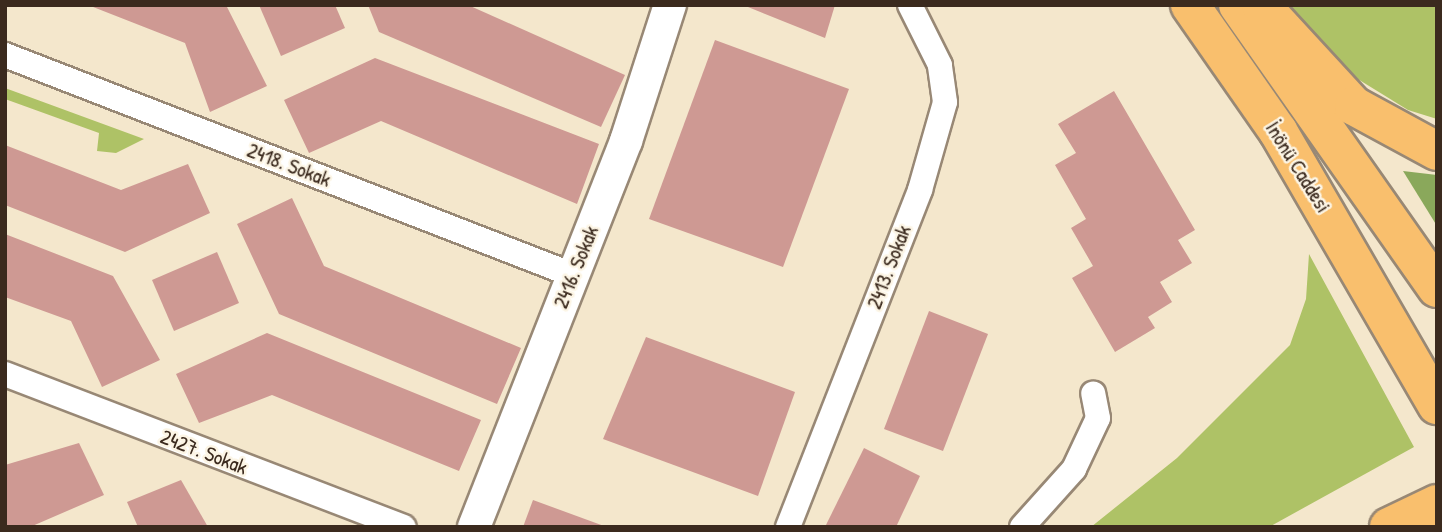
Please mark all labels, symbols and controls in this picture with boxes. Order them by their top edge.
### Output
street label: İnönü Caddesi [1260,117,1336,217]
street label: 2418. Sokak [244,138,334,192]
street label: 2413. Sokak [862,221,916,313]
street label: 2416. Sokak [548,222,604,312]
street label: 2427. Sokak [157,424,251,480]

